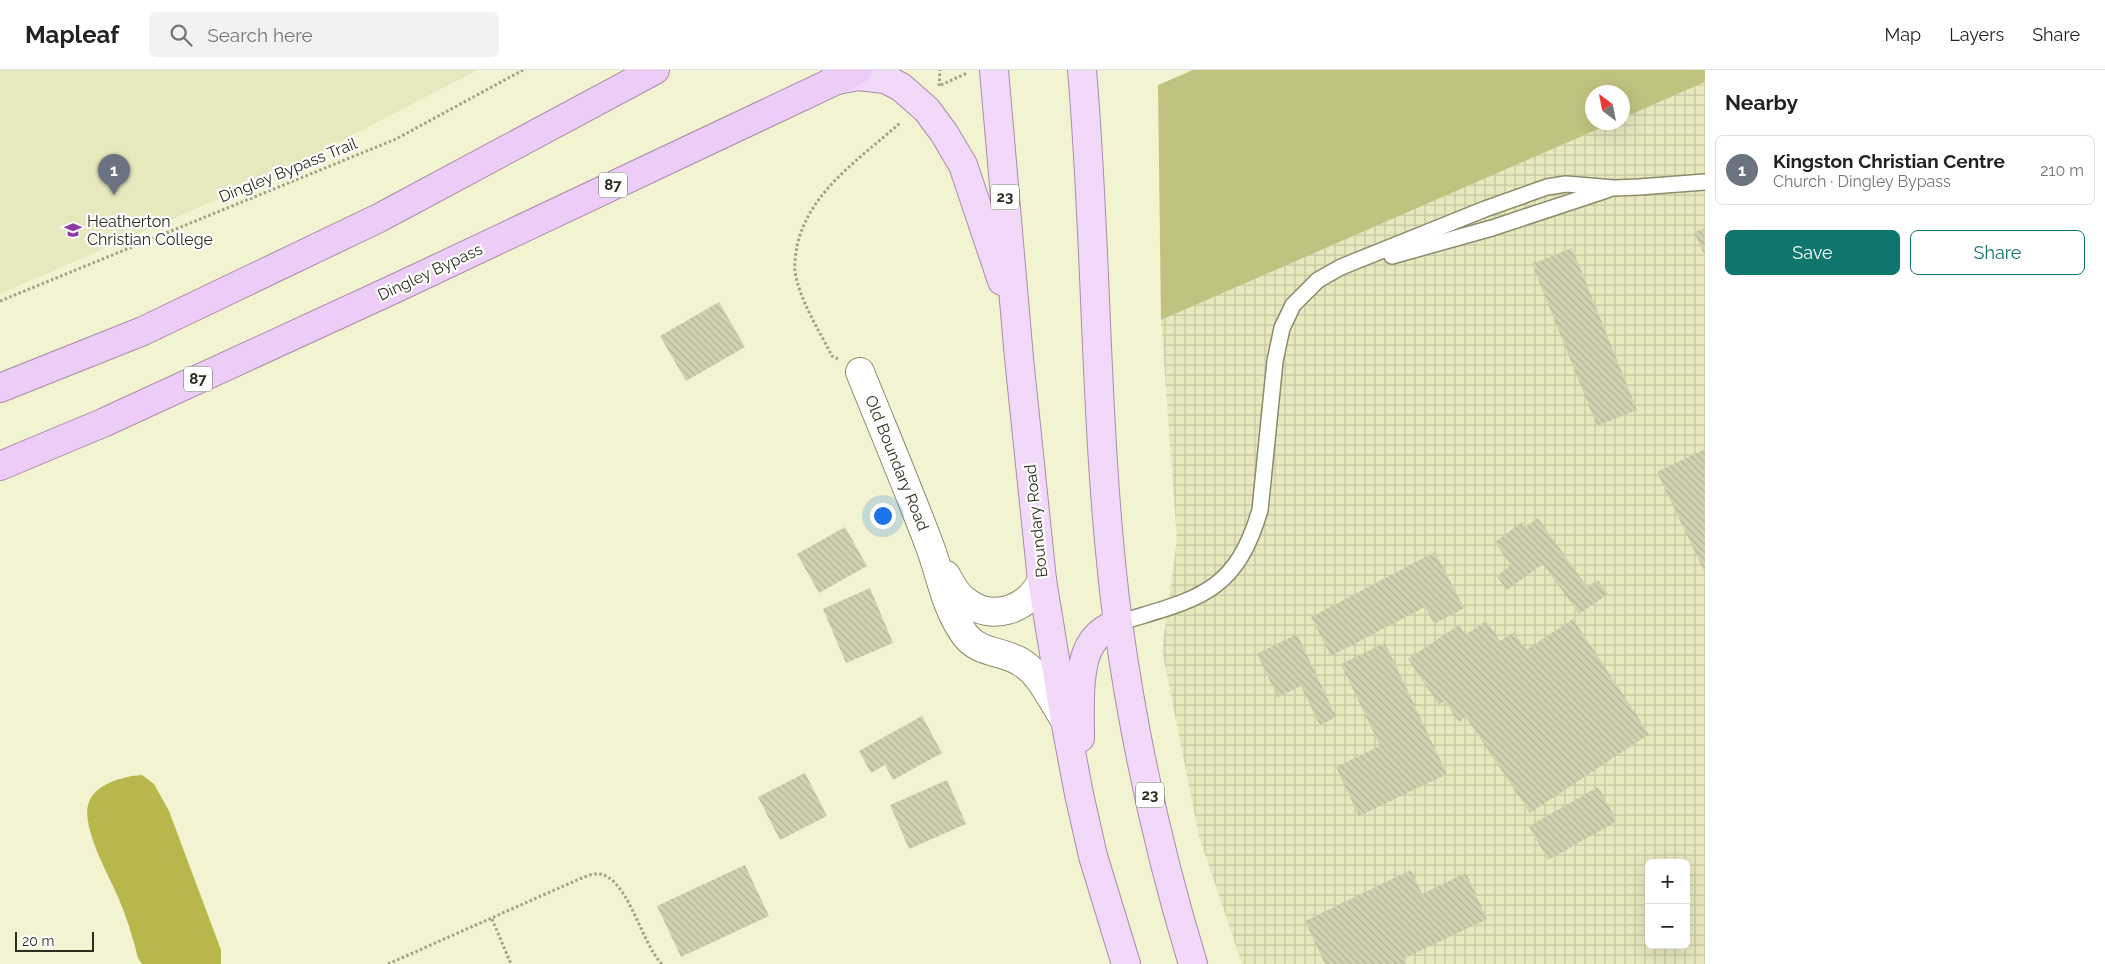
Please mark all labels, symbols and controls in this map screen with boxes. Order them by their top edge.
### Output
search box [149,12,499,57]
text: Mapleaf [25,20,119,49]
icon: search [167,21,195,49]
text: Search here [207,24,313,46]
text: Map [1885,24,1921,45]
text: Layers [1949,24,2004,45]
text: Share [2032,24,2080,45]
north arrow [1585,85,1630,130]
text: Nearby [1725,90,1798,115]
street label: Dingley Bypass Trail [216,133,360,206]
text: Kingston Christian Centre [1773,150,2005,172]
pin: 1 [98,154,130,195]
text: 1 [1738,161,1746,180]
text: 210 m [2040,161,2084,180]
road number: 87 [599,172,627,198]
text: Church · Dingley Bypass [1773,172,1951,191]
road number: 23 [991,184,1019,210]
place label: Heatherton Christian College [87,212,213,249]
school or university icon: Heatherton Christian College [63,220,83,240]
button: Save [1725,230,1900,275]
button: Share [1910,230,2085,275]
street label: Dingley Bypass [375,239,486,305]
road number: 87 [184,366,212,392]
street label: Old Boundary Road [861,392,933,534]
street label: Boundary Road [1021,463,1051,579]
your location [870,503,896,529]
road number: 23 [1136,782,1164,808]
map controls [1645,859,1690,949]
button: + [1645,859,1690,904]
button: − [1645,904,1690,949]
scale bar [15,929,94,952]
text: 20 m [22,933,54,949]

